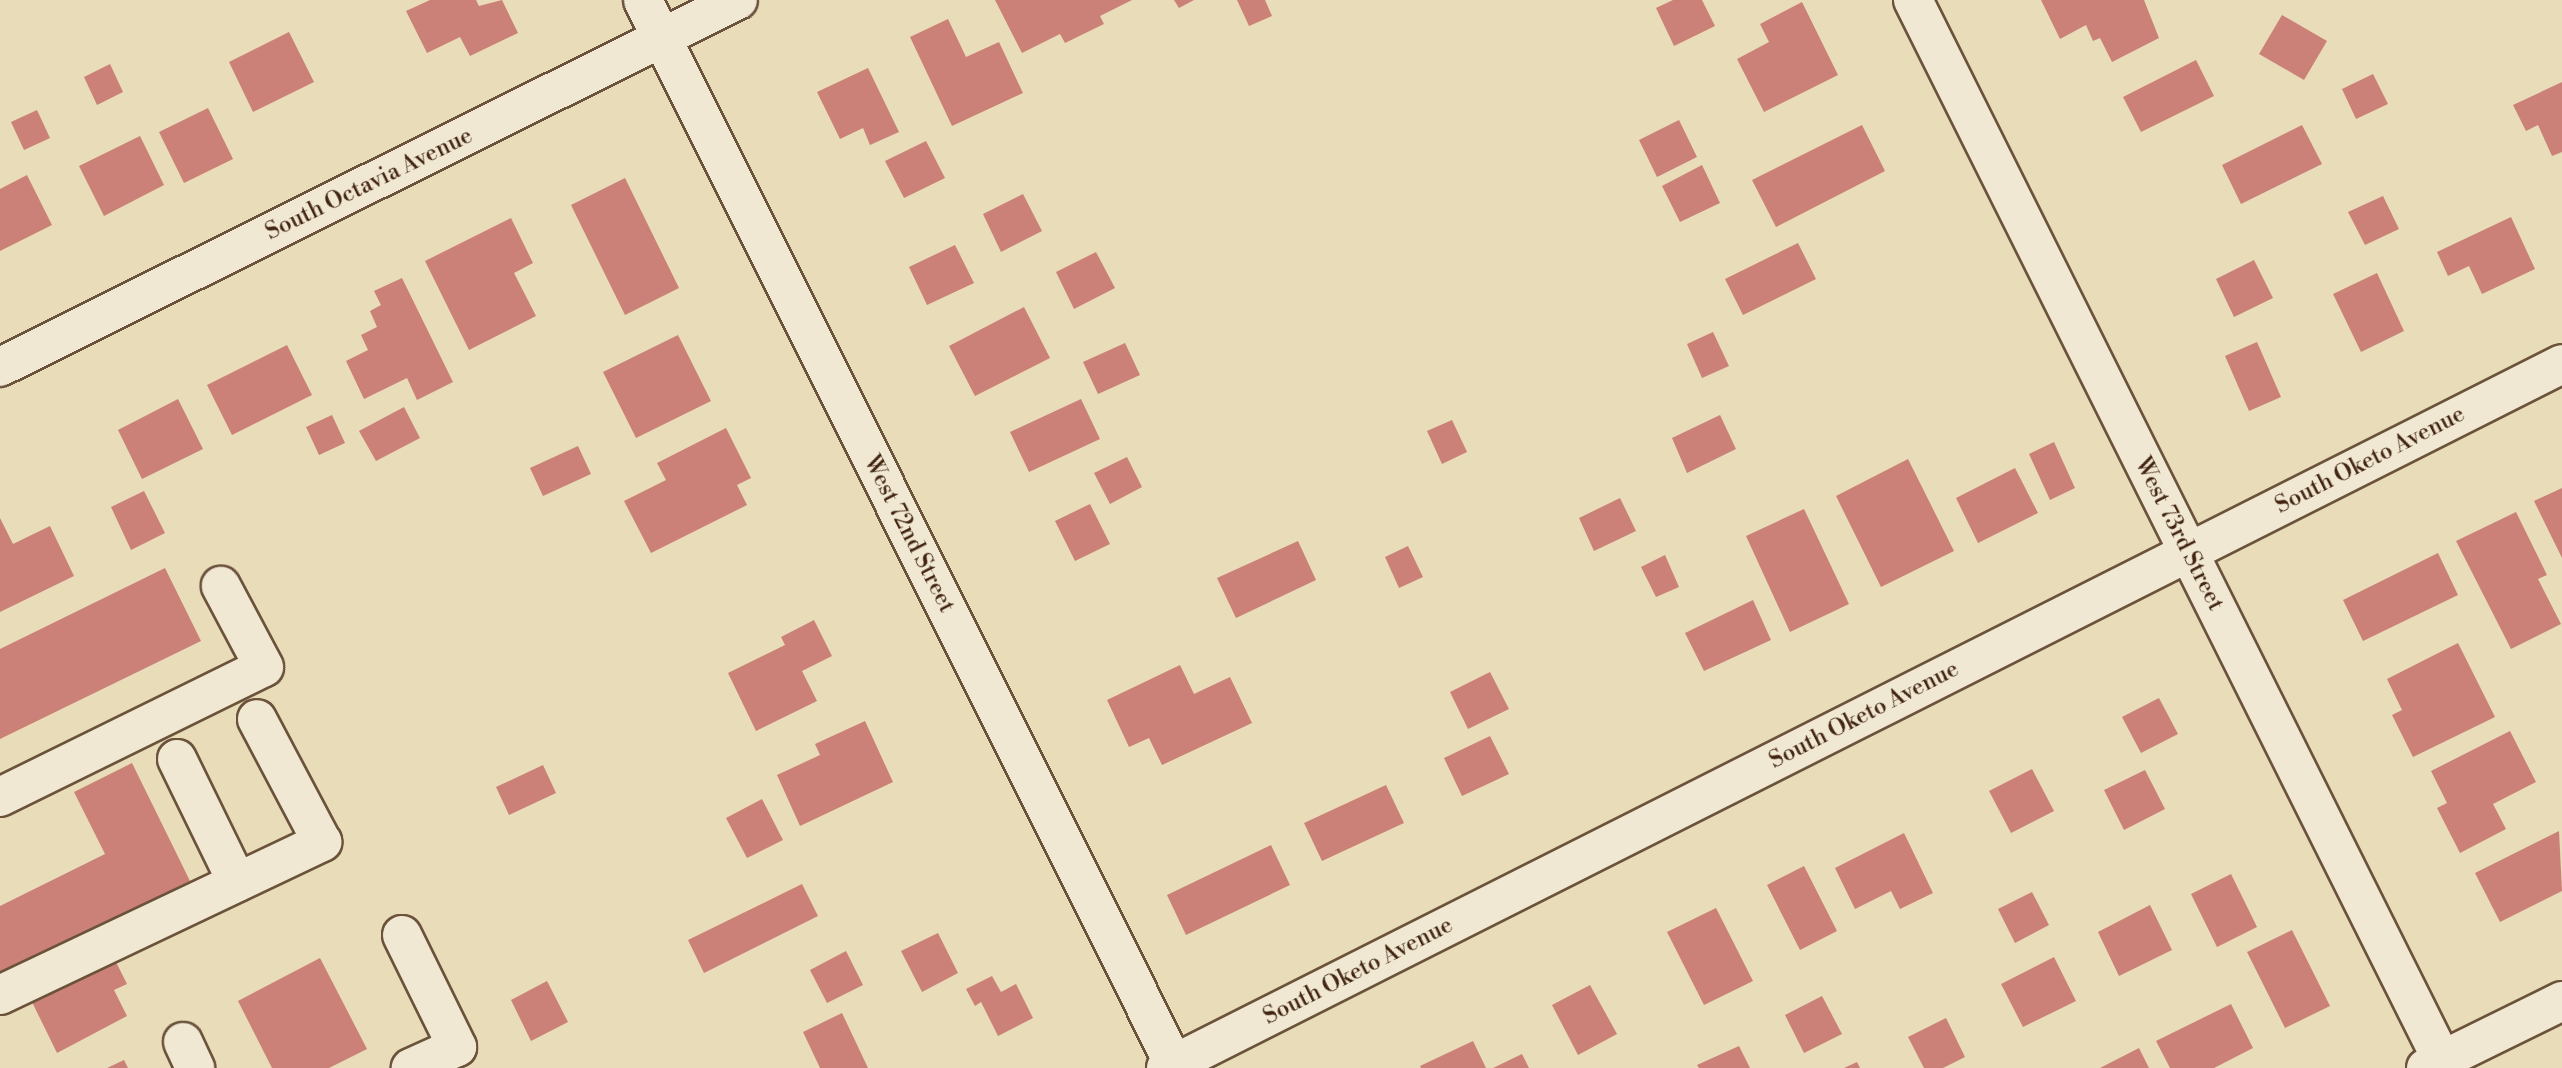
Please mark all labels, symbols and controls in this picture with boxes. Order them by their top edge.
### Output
street label: South Octavia Avenue [261,122,477,246]
street label: South Oketo Avenue [2271,400,2469,520]
street label: West 72nd Street [858,451,960,617]
street label: West 73rd Street [2129,453,2229,615]
street label: South Oketo Avenue [1765,655,1963,775]
street label: South Oketo Avenue [1259,911,1457,1031]

